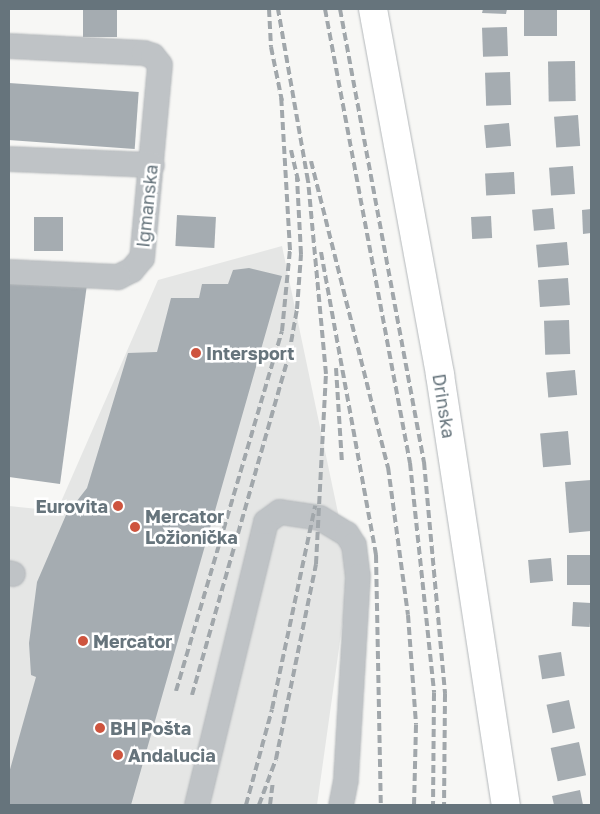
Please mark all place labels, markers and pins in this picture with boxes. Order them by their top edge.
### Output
place label: Intersport [206,342,294,364]
marker: Intersport [190,347,202,359]
place label: Eurovita [35,495,108,517]
marker: Eurovita [112,500,124,512]
place label: Mercator Ložionička [145,506,238,548]
marker: Mercator Ložionička [129,521,141,533]
place label: Mercator [93,630,172,652]
marker: Mercator [77,635,89,647]
place label: BH Pošta [110,717,191,739]
marker: BH Pošta [94,722,106,734]
place label: Andalucia [128,744,216,766]
marker: Andalucia [112,749,124,761]

